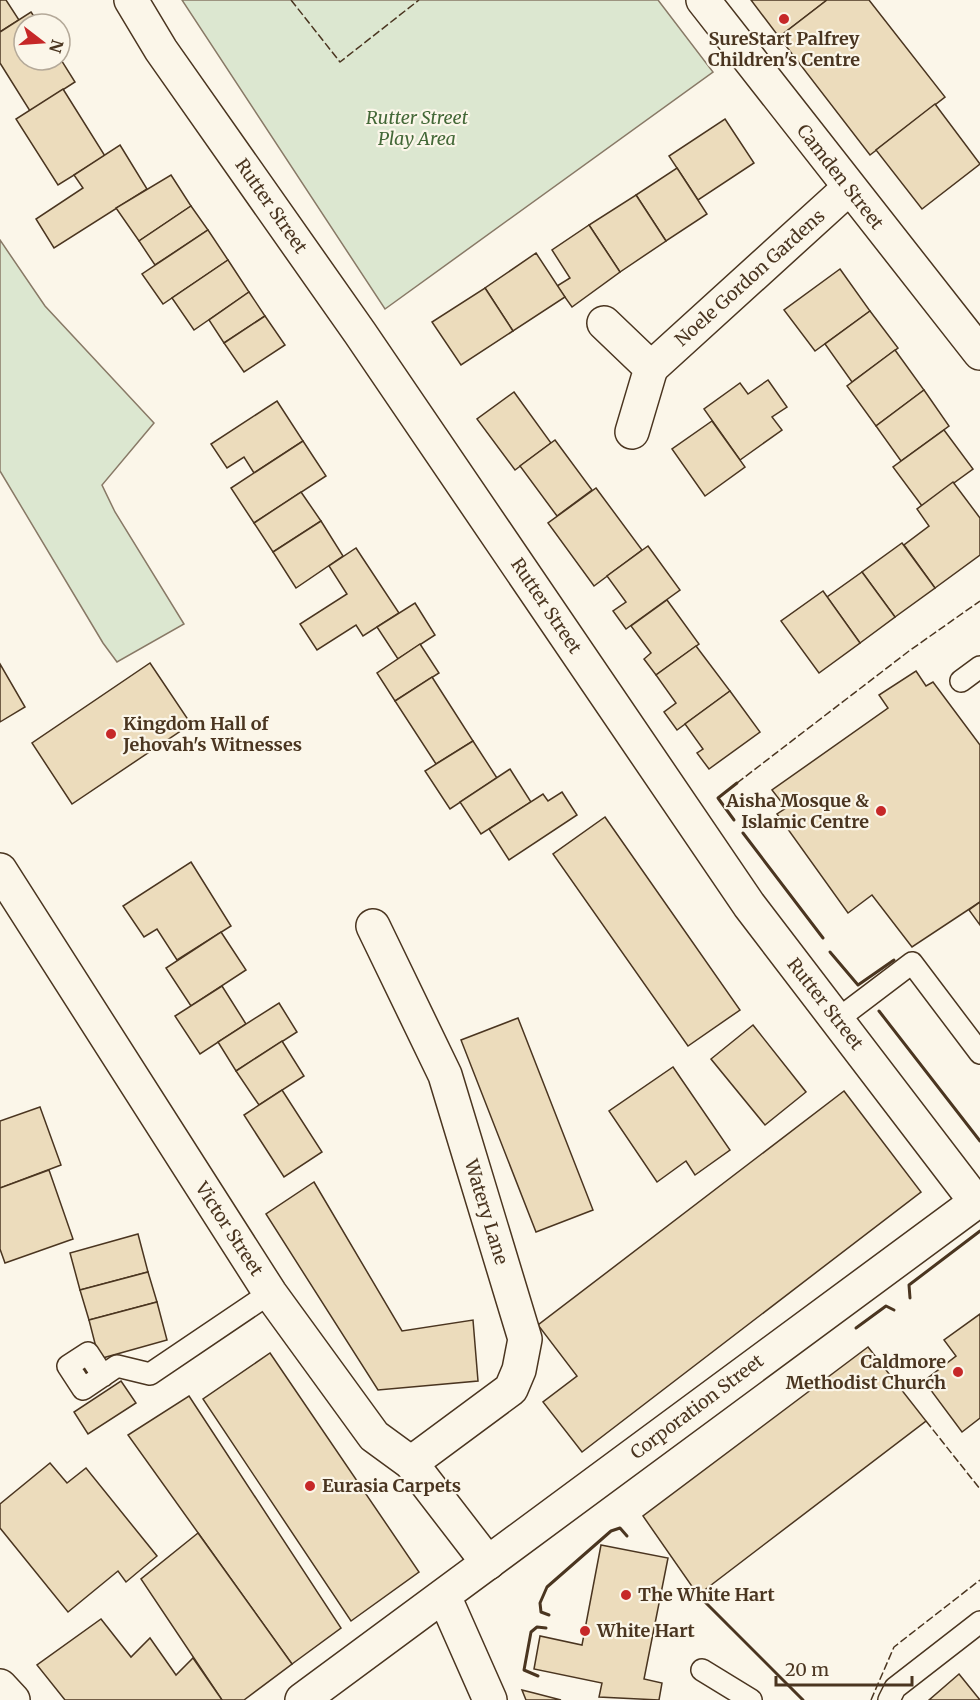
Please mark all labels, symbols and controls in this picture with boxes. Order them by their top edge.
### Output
north arrow [12,12,72,72]
marker: SureStart Palfrey Children's Centre [777,12,791,26]
place label: SureStart Palfrey Children's Centre [708,27,860,71]
text: N [45,37,68,56]
park label: Rutter Street Play Area [366,106,469,150]
street label: Camden Street [792,119,889,234]
street label: Rutter Street [230,154,312,258]
street label: Noele Gordon Gardens [670,204,830,351]
street label: Rutter Street [506,554,587,658]
place label: Kingdom Hall of Jehovah's Witnesses [122,712,302,756]
marker: Kingdom Hall of Jehovah's Witnesses [104,727,118,741]
place label: Aisha Mosque & Islamic Centre [725,789,869,833]
marker: Aisha Mosque & Islamic Centre [874,804,888,818]
street label: Rutter Street [782,953,868,1054]
street label: Watery Lane [459,1156,513,1267]
street label: Victor Street [190,1176,268,1280]
street label: Corporation Street [626,1349,768,1464]
place label: Caldmore Methodist Church [786,1350,946,1394]
marker: Caldmore Methodist Church [951,1365,965,1379]
place label: Eurasia Carpets [322,1474,461,1497]
marker: Eurasia Carpets [303,1479,317,1493]
place label: The White Hart [638,1583,776,1606]
marker: The White Hart [619,1588,633,1602]
place label: White Hart [596,1619,696,1642]
marker: White Hart [578,1624,592,1638]
scale bar [776,1649,912,1687]
text: 20 m [785,1658,829,1681]

